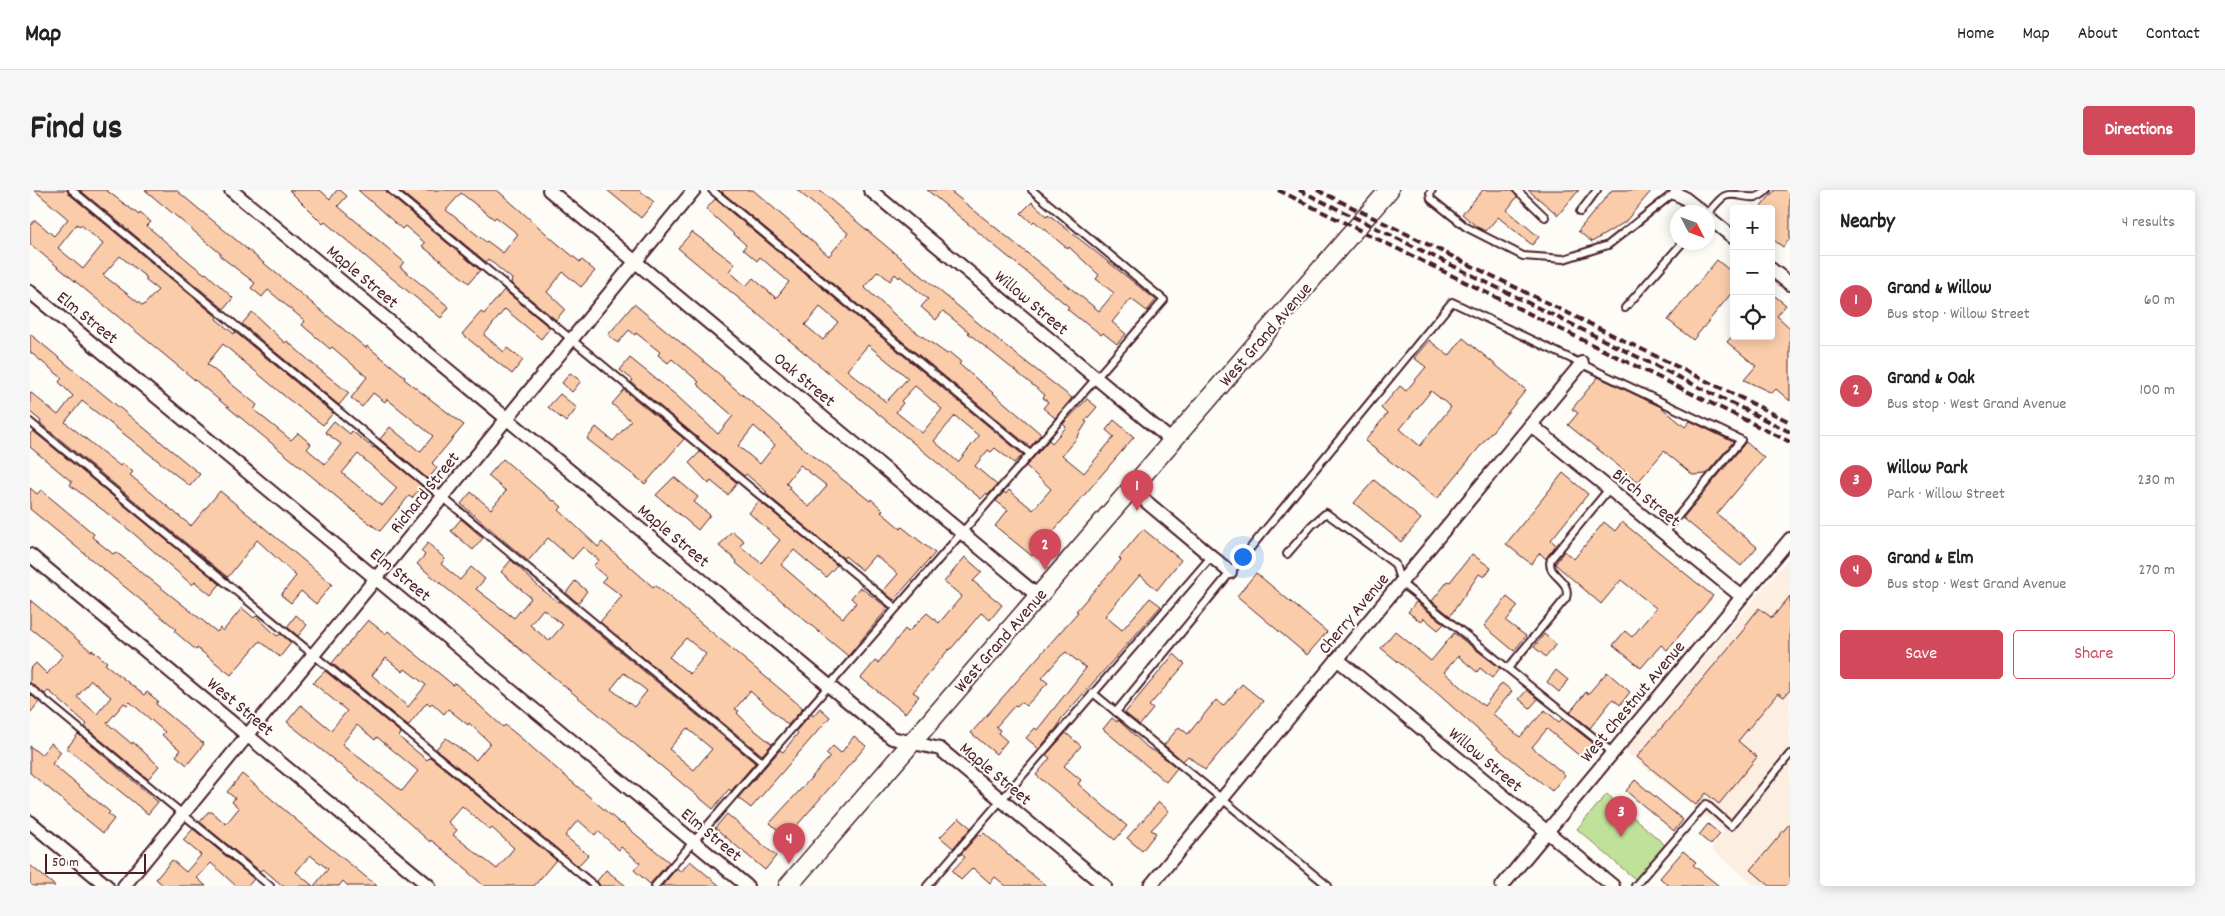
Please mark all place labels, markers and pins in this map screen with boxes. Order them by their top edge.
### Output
pin: 1 [1121,470,1153,511]
pin: 2 [1029,529,1061,570]
pin: 3 [1605,796,1637,837]
pin: 4 [773,823,805,864]

